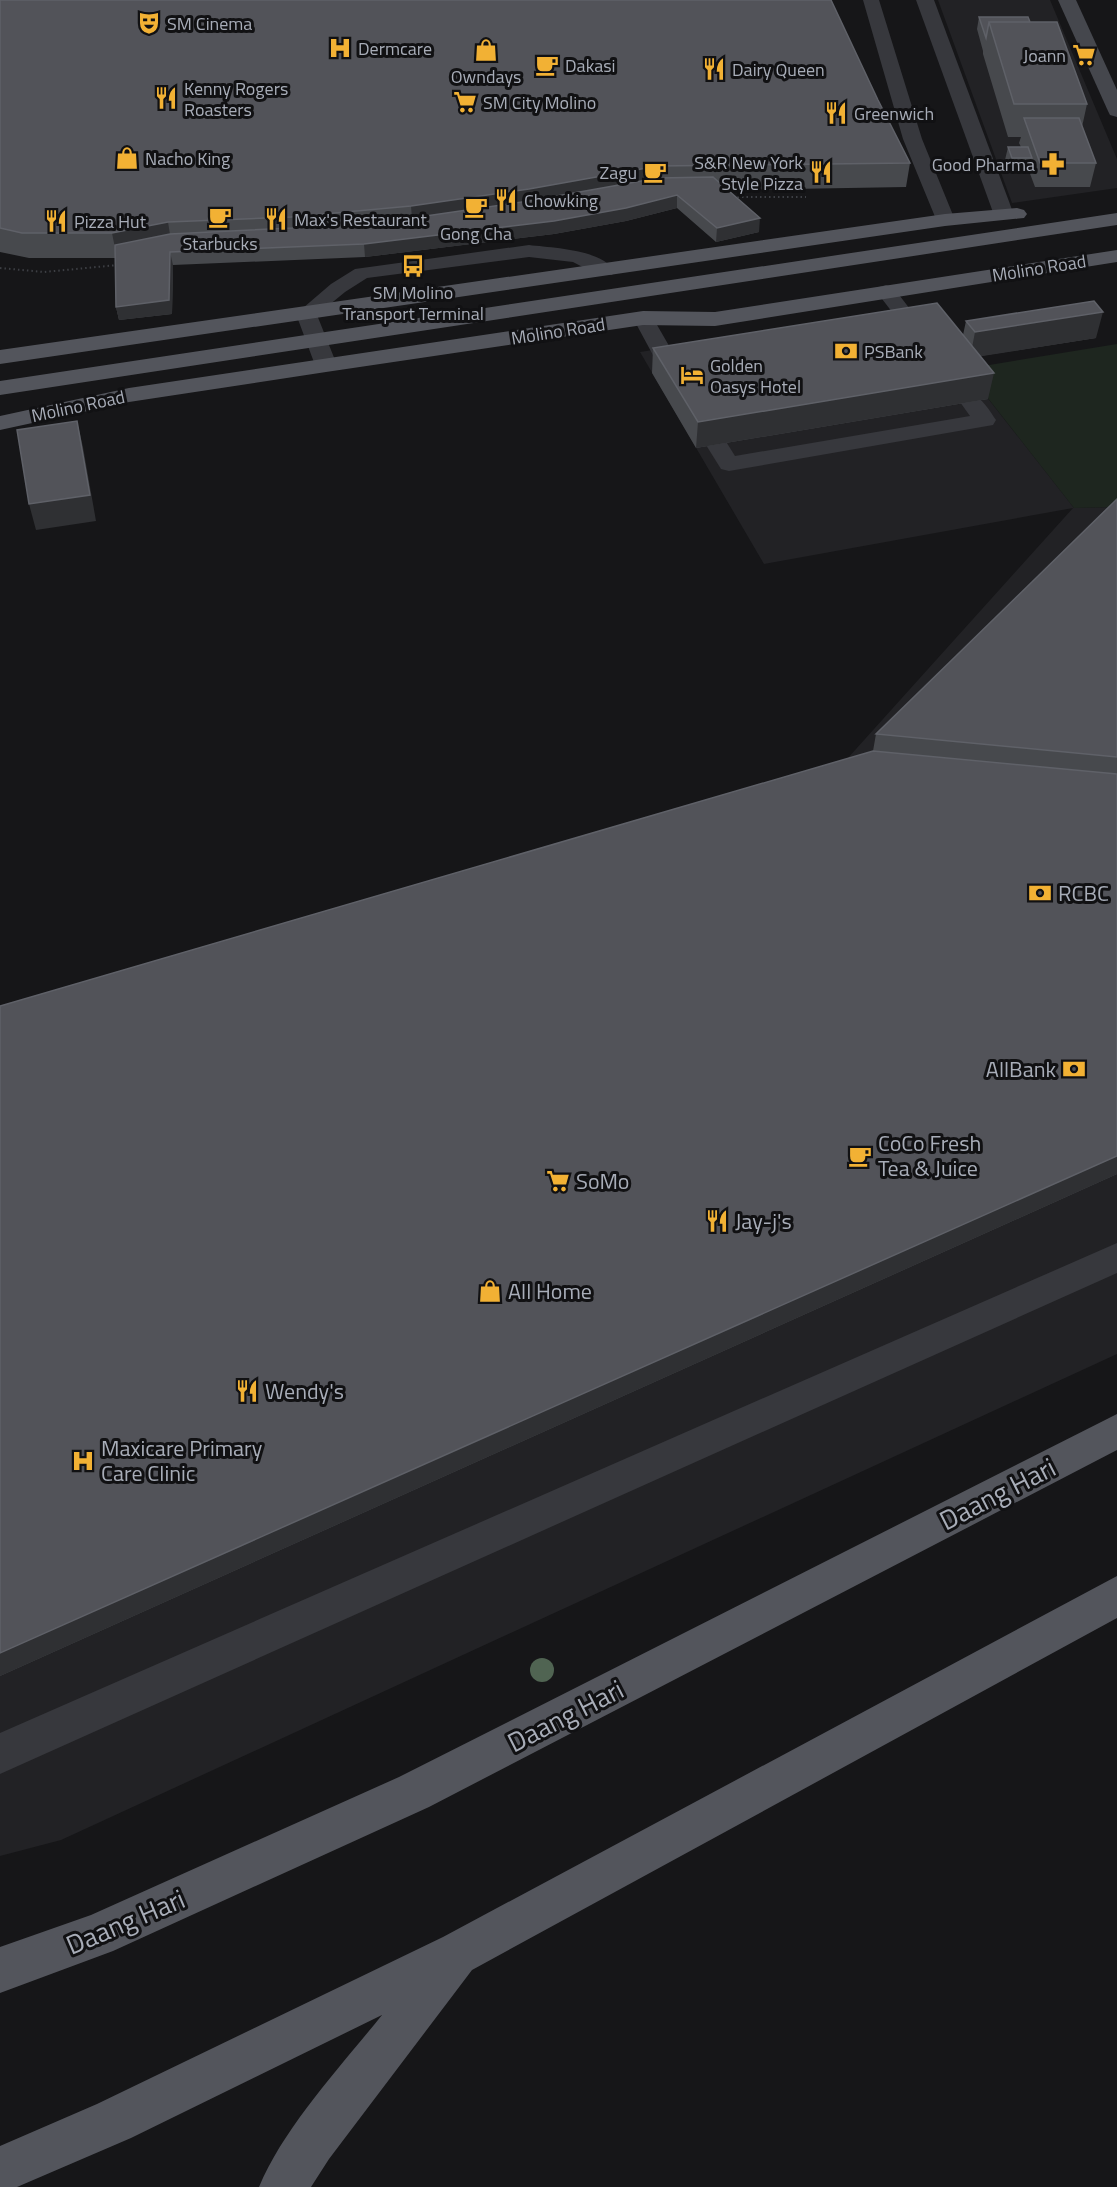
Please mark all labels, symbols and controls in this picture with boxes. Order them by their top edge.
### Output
theatre icon: SM Cinema [136,10,162,36]
place label: SM Cinema [167,10,252,37]
hospital icon: Dermcare [327,35,353,61]
place label: Dermcare [358,35,432,62]
shop icon: Owndays [473,37,499,63]
place label: Joann [1023,42,1066,69]
supermarket icon: Joann [1071,42,1097,68]
cafe icon: Dakasi [534,52,560,78]
place label: Dakasi [565,52,616,79]
restaurant icon: Dairy Queen [701,56,727,82]
place label: Dairy Queen [732,56,825,83]
place label: Owndays [451,63,521,90]
place label: Kenny Rogers Roasters [184,75,288,123]
restaurant icon: Kenny Rogers Roasters [153,85,179,111]
supermarket icon: SM City Molino [452,89,478,115]
place label: SM City Molino [483,89,596,116]
restaurant icon: Greenwich [823,100,849,126]
place label: Greenwich [854,100,934,127]
shop icon: Nacho King [114,145,140,171]
place label: Nacho King [145,145,230,172]
place label: S&R New York Style Pizza [694,149,803,197]
place label: Good Pharma [932,151,1035,178]
pharmacy icon: Good Pharma [1040,151,1066,177]
place label: Zagu [600,159,637,186]
cafe icon: Zagu [642,159,668,185]
restaurant icon: S&R New York Style Pizza [808,159,834,185]
restaurant icon: Chowking [493,187,519,213]
place label: Chowking [524,187,598,214]
cafe icon: Gong Cha [463,194,489,220]
cafe icon: Starbucks [207,204,233,230]
restaurant icon: Max's Restaurant [263,206,289,232]
place label: Max's Restaurant [294,206,427,233]
restaurant icon: Pizza Hut [43,208,69,234]
place label: Pizza Hut [74,208,147,235]
place label: Gong Cha [440,220,512,247]
place label: Starbucks [182,230,258,257]
street label: Molino Road [990,247,1088,289]
bus stop icon: SM Molino Transport Terminal [400,253,426,279]
place label: SM Molino Transport Terminal [342,279,484,327]
street label: Molino Road [509,310,607,352]
bank icon: PSBank [833,338,859,364]
place label: PSBank [864,338,923,365]
place label: Golden Oasys Hotel [710,352,801,400]
hotel icon: Golden Oasys Hotel [679,362,705,388]
street label: Molino Road [29,383,127,429]
place label: RCBC [1058,876,1109,910]
bank icon: RCBC [1027,880,1053,906]
place label: AllBank [986,1052,1056,1086]
bank icon: AllBank [1061,1056,1087,1082]
place label: CoCo Fresh Tea & Juice [878,1126,981,1185]
cafe icon: CoCo Fresh Tea & Juice [847,1143,873,1169]
place label: SoMo [576,1164,629,1198]
supermarket icon: SoMo [545,1168,571,1194]
place label: Jay-j's [735,1204,792,1238]
restaurant icon: Jay-j's [704,1208,730,1234]
place label: All Home [508,1274,592,1308]
shop icon: All Home [477,1278,503,1304]
place label: Wendy's [265,1374,344,1408]
restaurant icon: Wendy's [234,1378,260,1404]
place label: Maxicare Primary Care Clinic [101,1431,263,1490]
street label: Daang Hari [932,1446,1062,1540]
hospital icon: Maxicare Primary Care Clinic [70,1448,96,1474]
street label: Daang Hari [500,1668,630,1762]
street label: Daang Hari [59,1878,191,1964]

